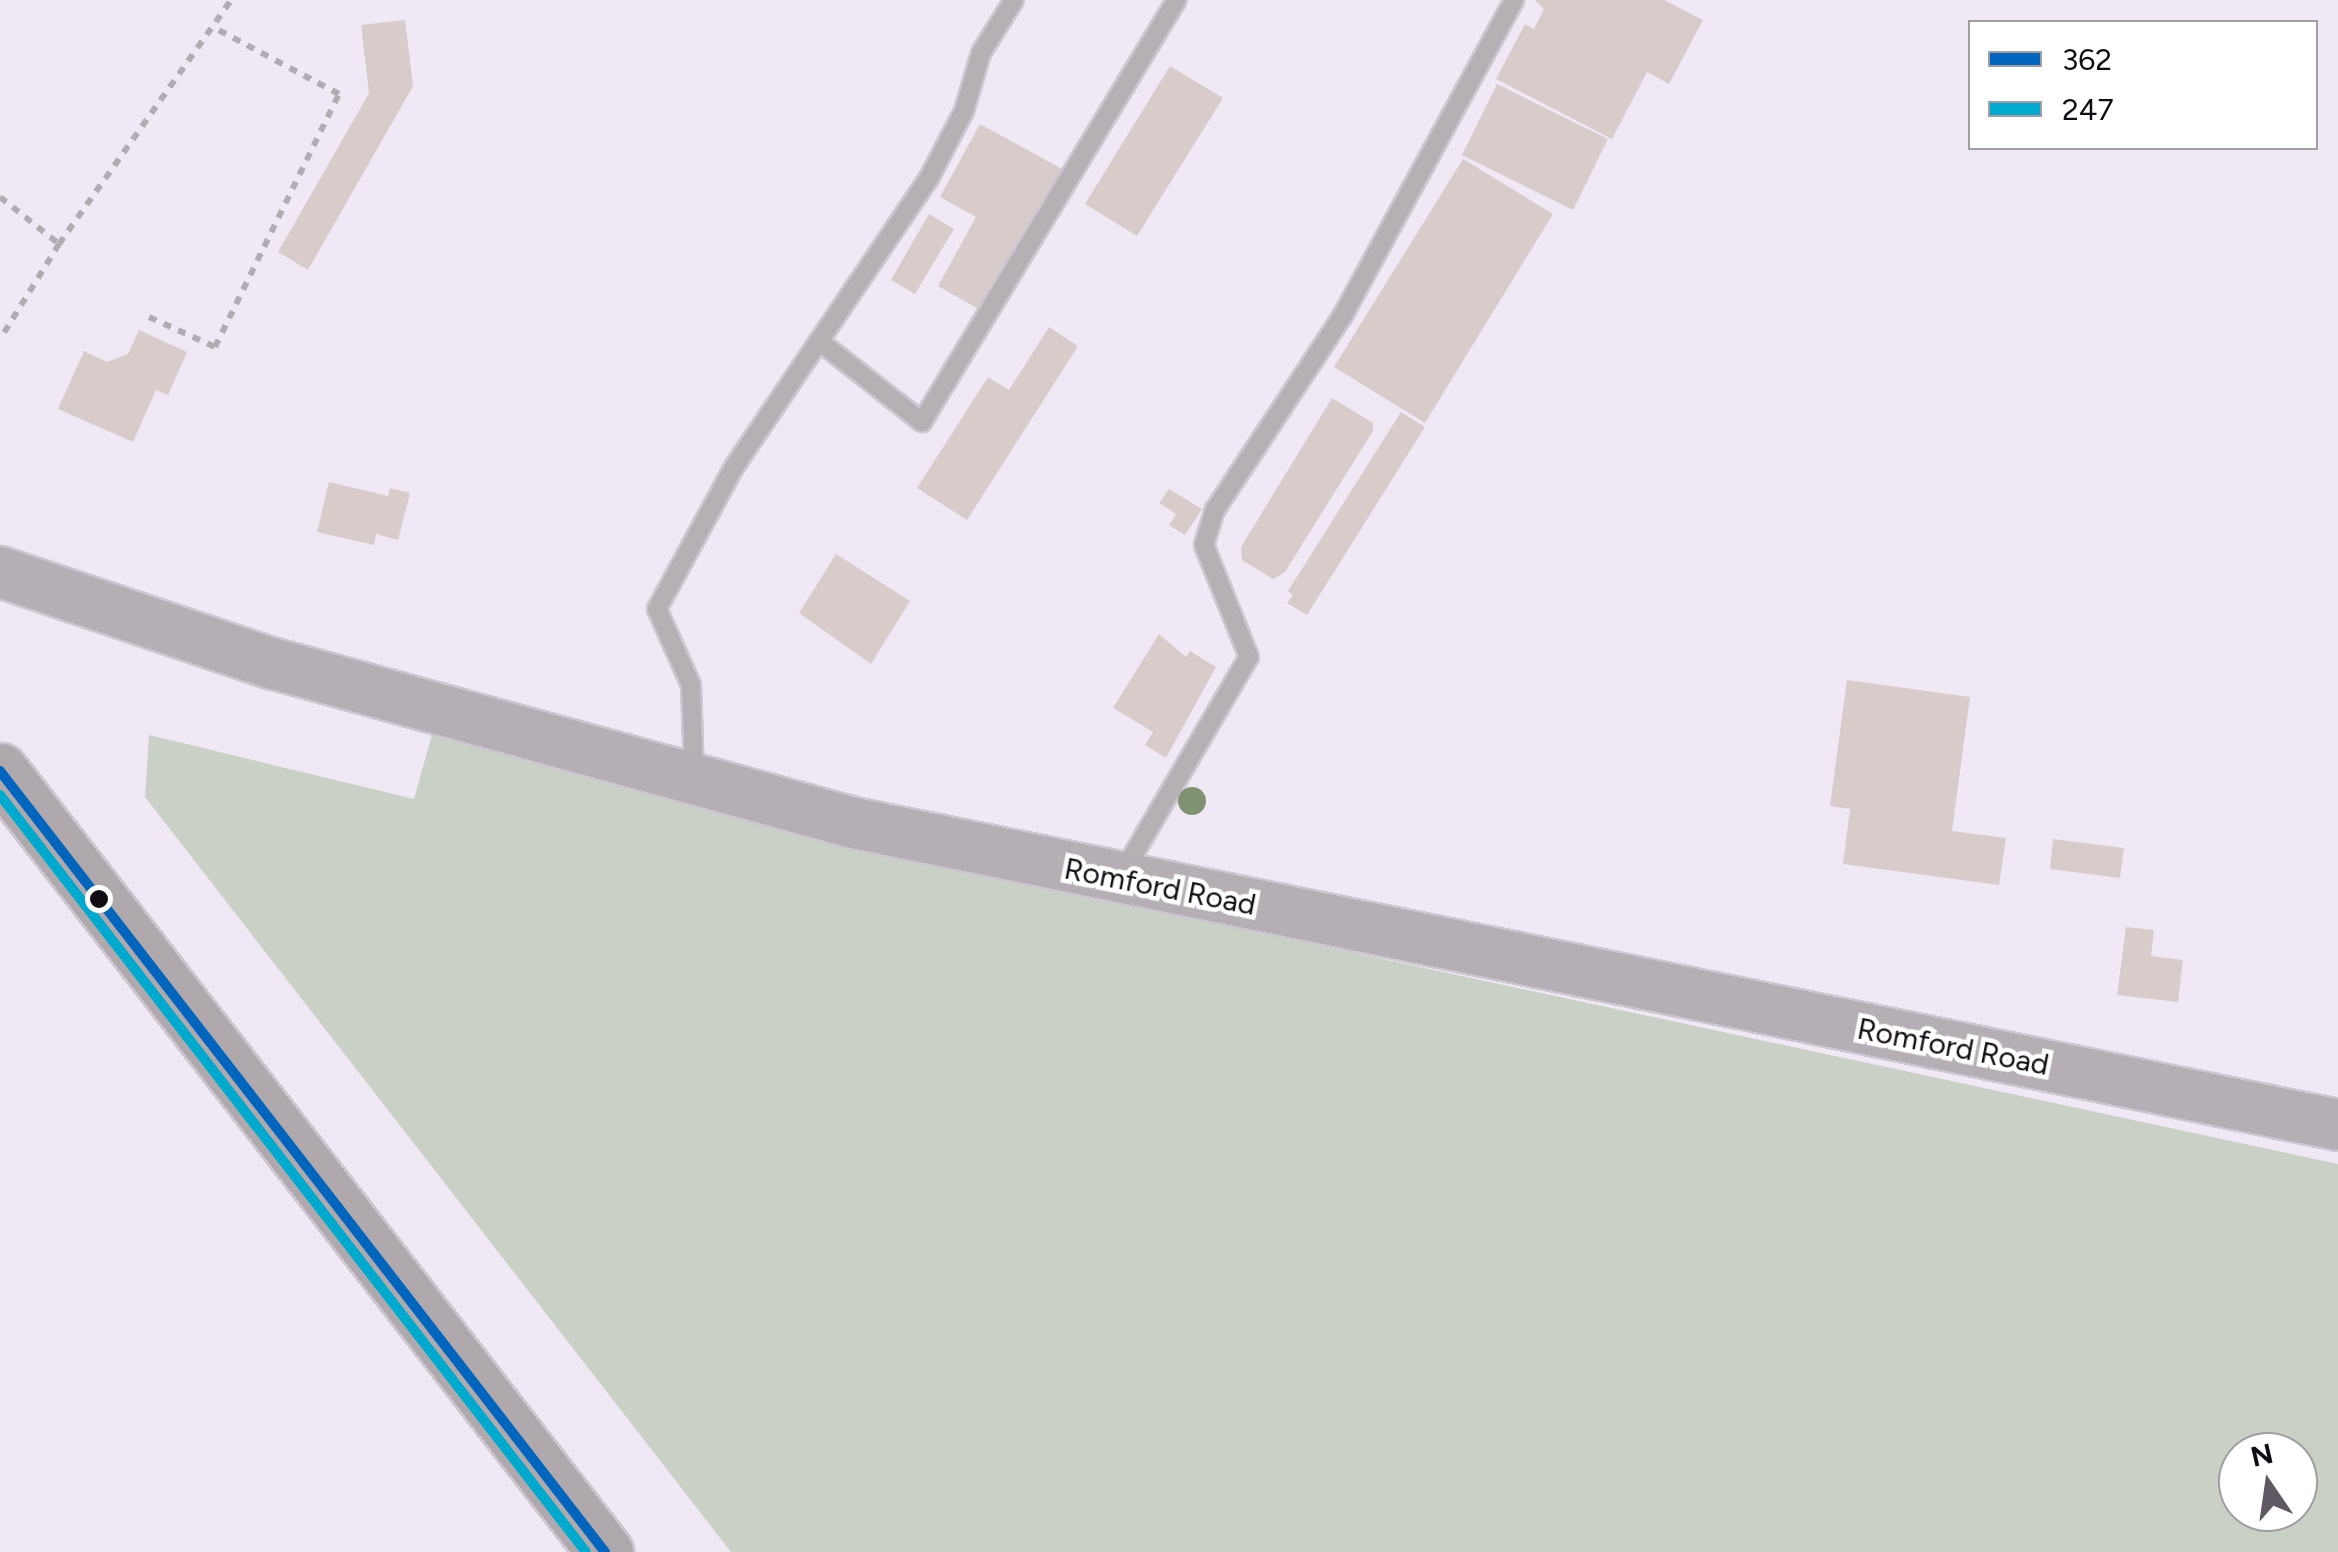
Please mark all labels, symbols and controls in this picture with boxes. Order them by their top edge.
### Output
legend [1968,20,2318,150]
text: 362 [2062,41,2112,78]
text: 247 [2062,91,2114,128]
street label: Romford Road [1061,851,1259,923]
unlabelled marker [89,889,109,909]
street label: Romford Road [1854,1011,2052,1083]
north arrow [2218,1432,2318,1532]
text: N [2247,1436,2276,1474]

